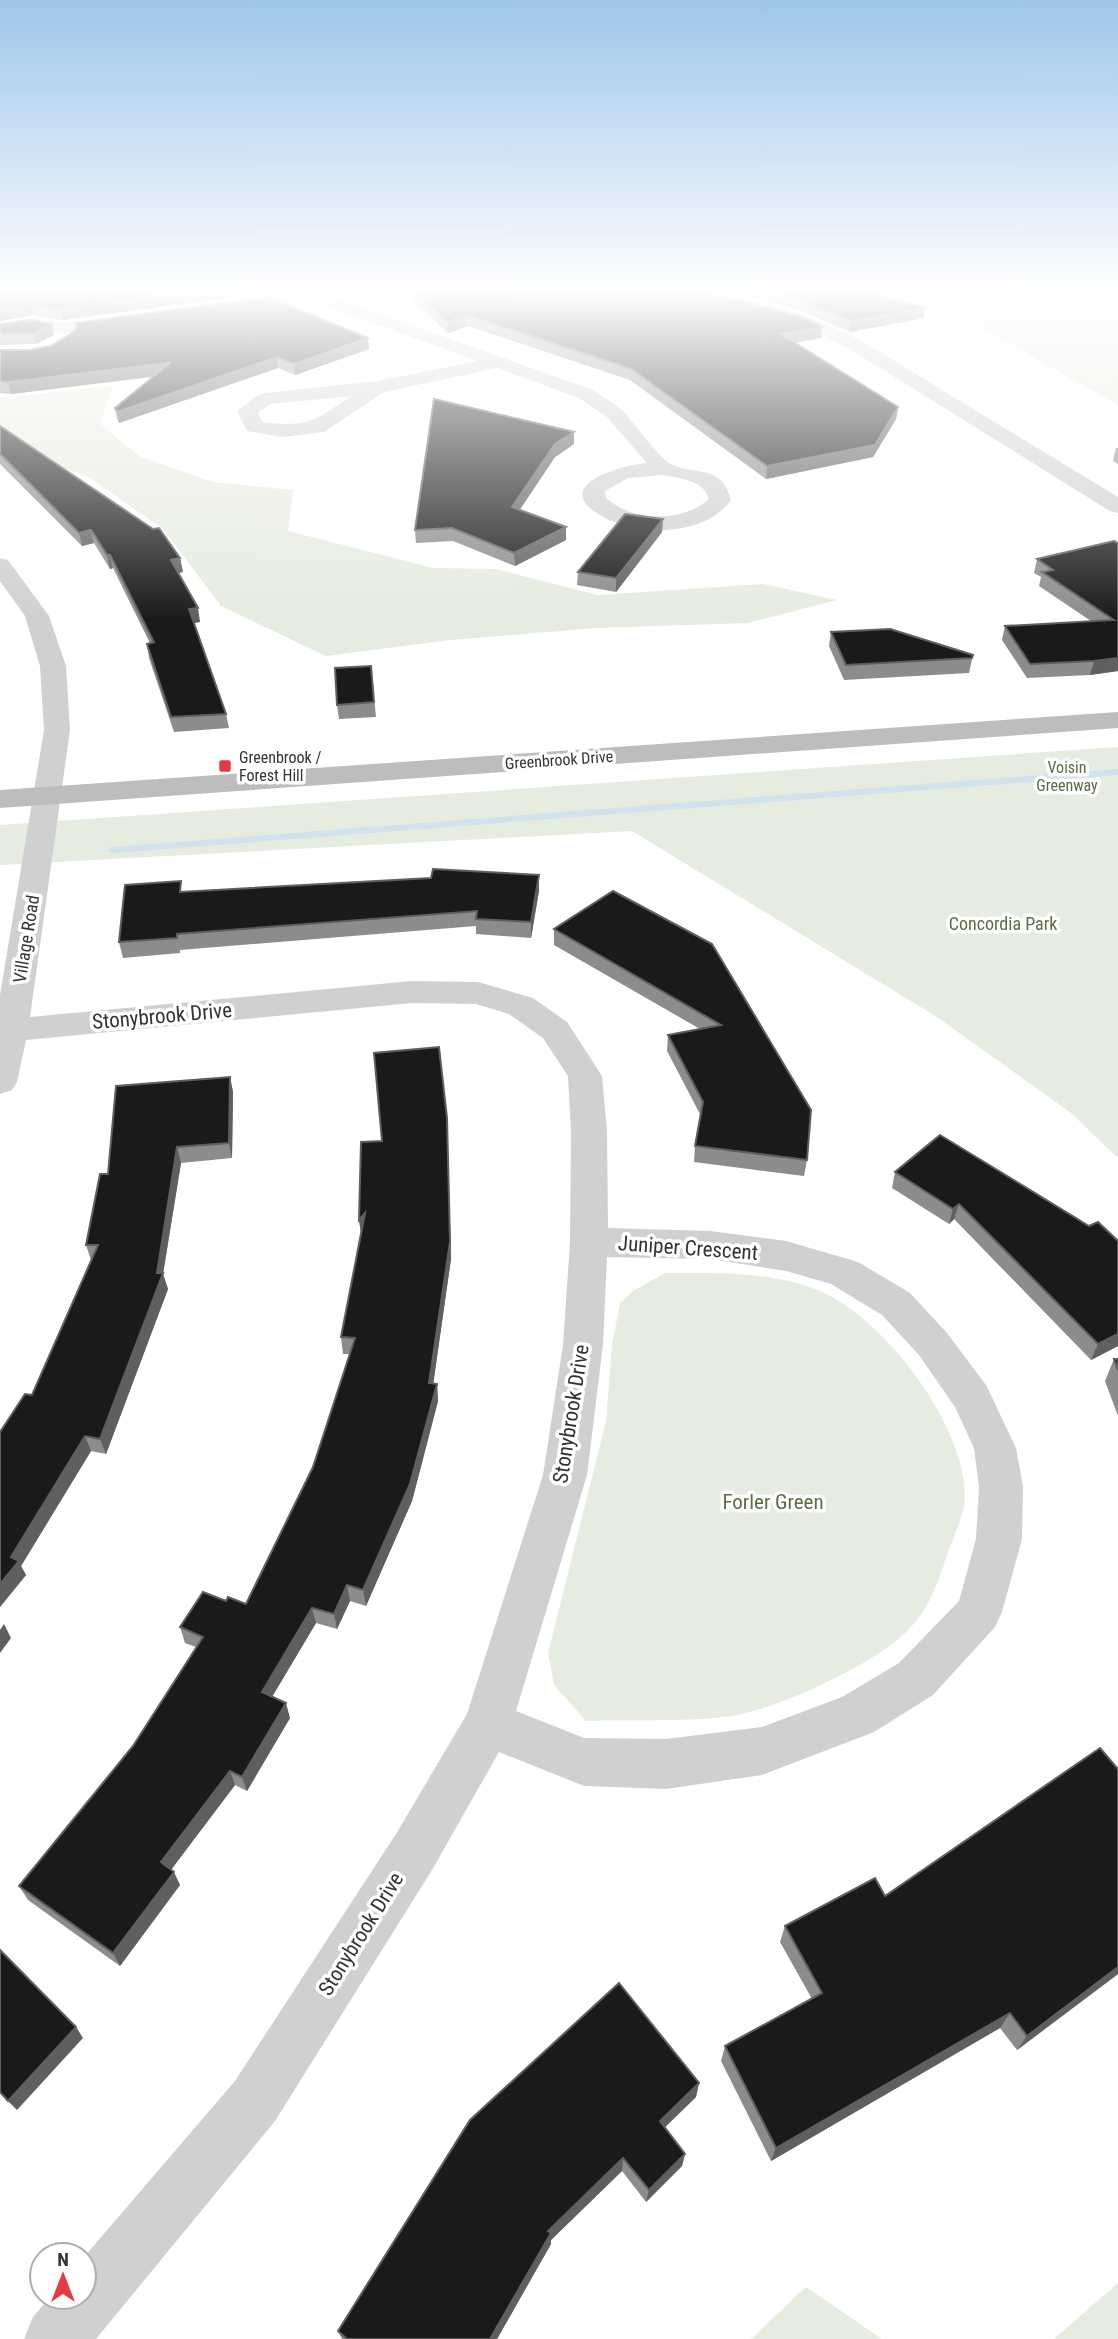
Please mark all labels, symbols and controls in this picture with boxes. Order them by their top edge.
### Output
street label: Greenbrook Drive [504,747,614,773]
place label: Greenbrook / Forest Hill [239,748,321,785]
marker: Greenbrook / Forest Hill [217,758,233,774]
park label: Voisin Greenway [1036,758,1098,795]
street label: Village Road [9,894,43,984]
park label: Concordia Park [949,913,1057,934]
street label: Stonybrook Drive [91,998,233,1034]
street label: Juniper Crescent [617,1231,759,1265]
street label: Stonybrook Drive [548,1343,594,1485]
park label: Forler Green [722,1490,824,1514]
street label: Stonybrook Drive [314,1868,408,2000]
north arrow [28,2241,98,2311]
text: N [57,2248,69,2271]

